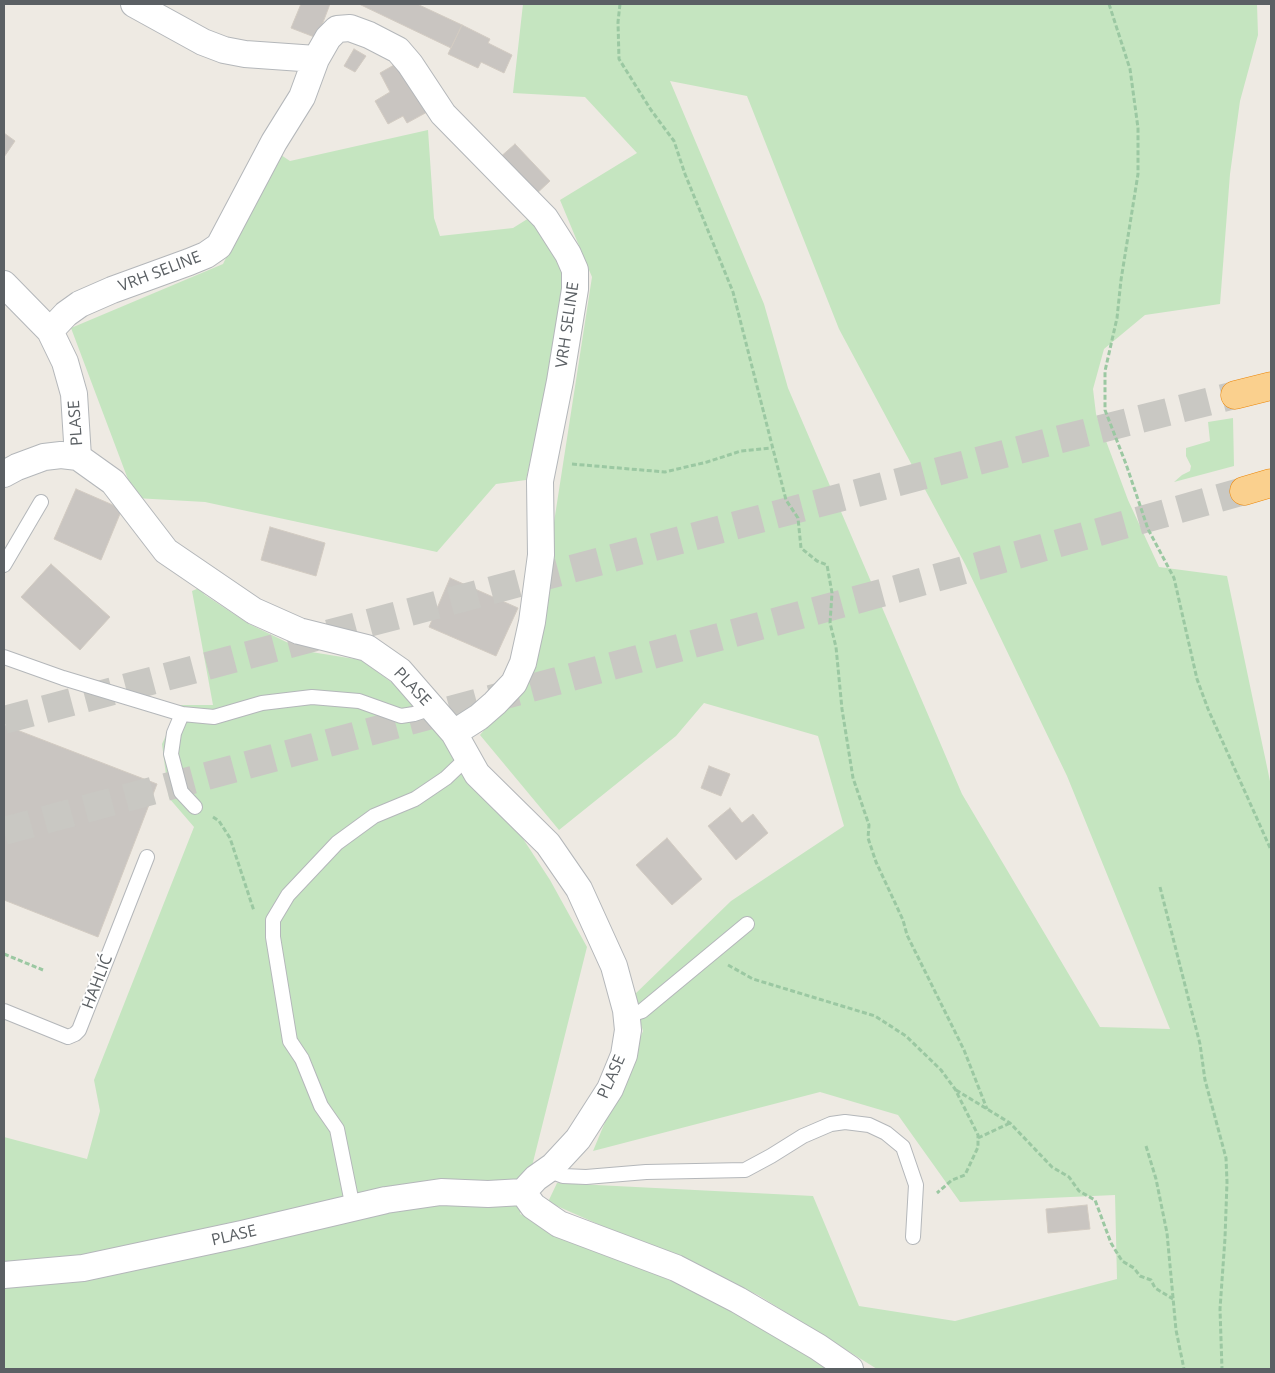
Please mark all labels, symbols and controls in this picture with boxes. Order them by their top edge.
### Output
street label: VRH SELINE [116,247,204,297]
street label: VRH SELINE [552,281,584,369]
street label: PLASE [65,400,87,446]
street label: PLASE [389,664,435,710]
street label: HAHLIĆ [79,952,117,1012]
street label: PLASE [594,1052,630,1102]
street label: PLASE [210,1221,258,1251]

